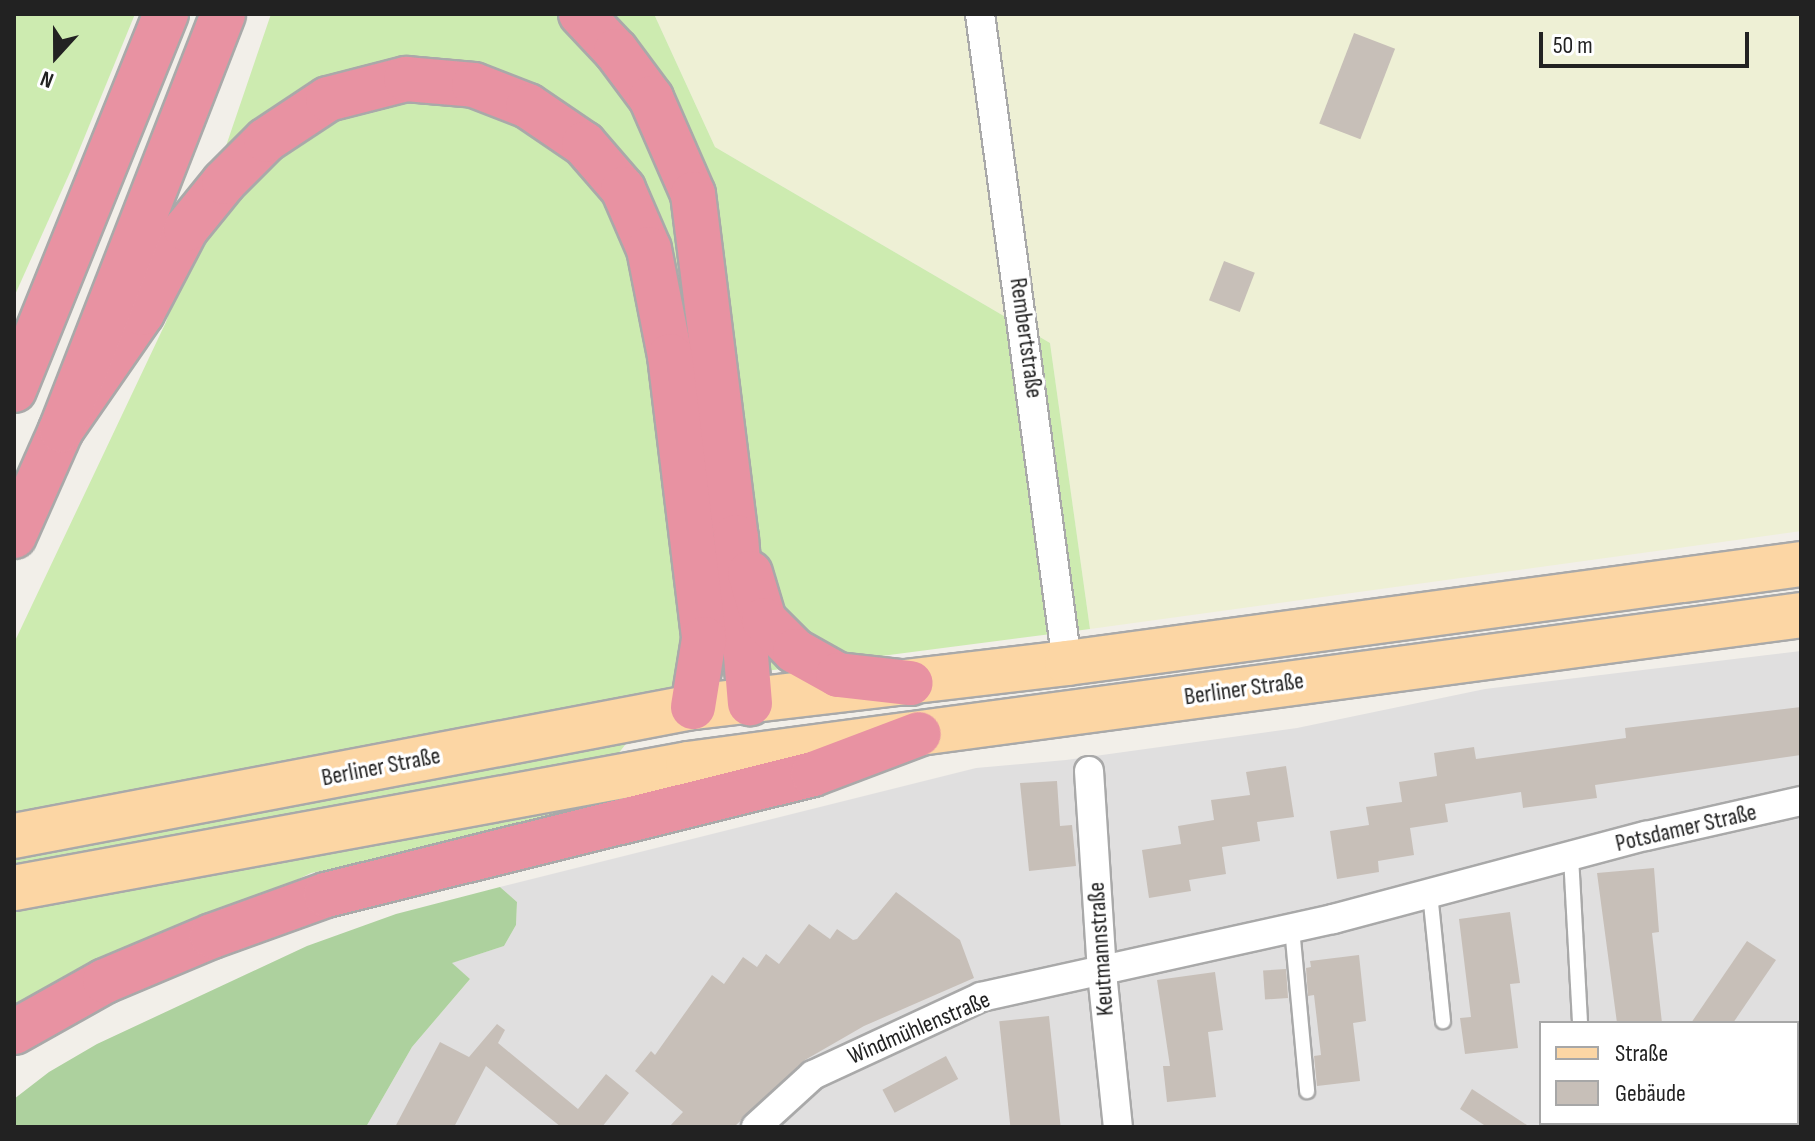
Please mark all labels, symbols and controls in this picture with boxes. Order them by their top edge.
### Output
north arrow [16,16,96,96]
scale bar [1543,16,1753,66]
text: 50 m [1553,31,1593,60]
text: N [37,64,58,94]
street label: Rembertstraße [1003,276,1049,400]
street label: Berliner Straße [1182,666,1306,712]
street label: Berliner Straße [319,741,443,793]
street label: Potsdamer Straße [1613,798,1759,858]
street label: Keutmannstraße [1082,881,1120,1017]
street label: Windmühlenstraße [843,985,995,1071]
legend [1539,1021,1799,1125]
text: Straße [1615,1039,1668,1068]
text: Gebäude [1615,1079,1686,1108]

